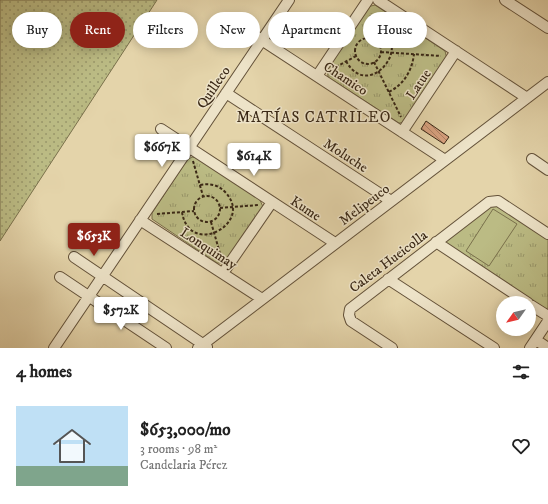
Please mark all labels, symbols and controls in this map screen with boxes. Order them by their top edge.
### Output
chip: Buy [12,12,62,48]
chip: Rent [70,12,125,48]
chip: Filters [133,12,198,48]
chip: New [206,12,260,48]
chip: Apartment [268,12,355,48]
chip: House [363,12,427,48]
street label: Chamico [320,58,371,100]
street label: Quilleco [193,63,235,112]
street label: Latue [402,66,436,103]
district label: MATÍAS CATRILEO [237,107,391,127]
pin: $667K [134,134,190,168]
street label: Moluche [320,135,371,177]
text: $667K [144,139,180,155]
pin: $614K [226,143,282,177]
text: $614K [236,148,272,164]
street label: Melipeuco [336,180,394,230]
street label: Kume [287,192,324,225]
pin: $653K [66,223,122,257]
street label: Lonquimay [177,224,241,274]
street label: Caleta Hueicolla [346,226,431,297]
text: $653K [77,228,111,244]
north arrow [496,296,536,336]
map controls [496,296,536,336]
pin: $572K [93,297,149,331]
text: $572K [103,302,139,318]
text: 4 homes [16,361,72,383]
icon: filters [510,361,532,383]
text: $653,000/mo [140,419,231,441]
icon: home [48,422,96,470]
icon: heart [510,435,532,457]
text: 3 rooms · 98 m² [140,441,217,457]
text: Candelaria Pérez [140,457,227,473]

